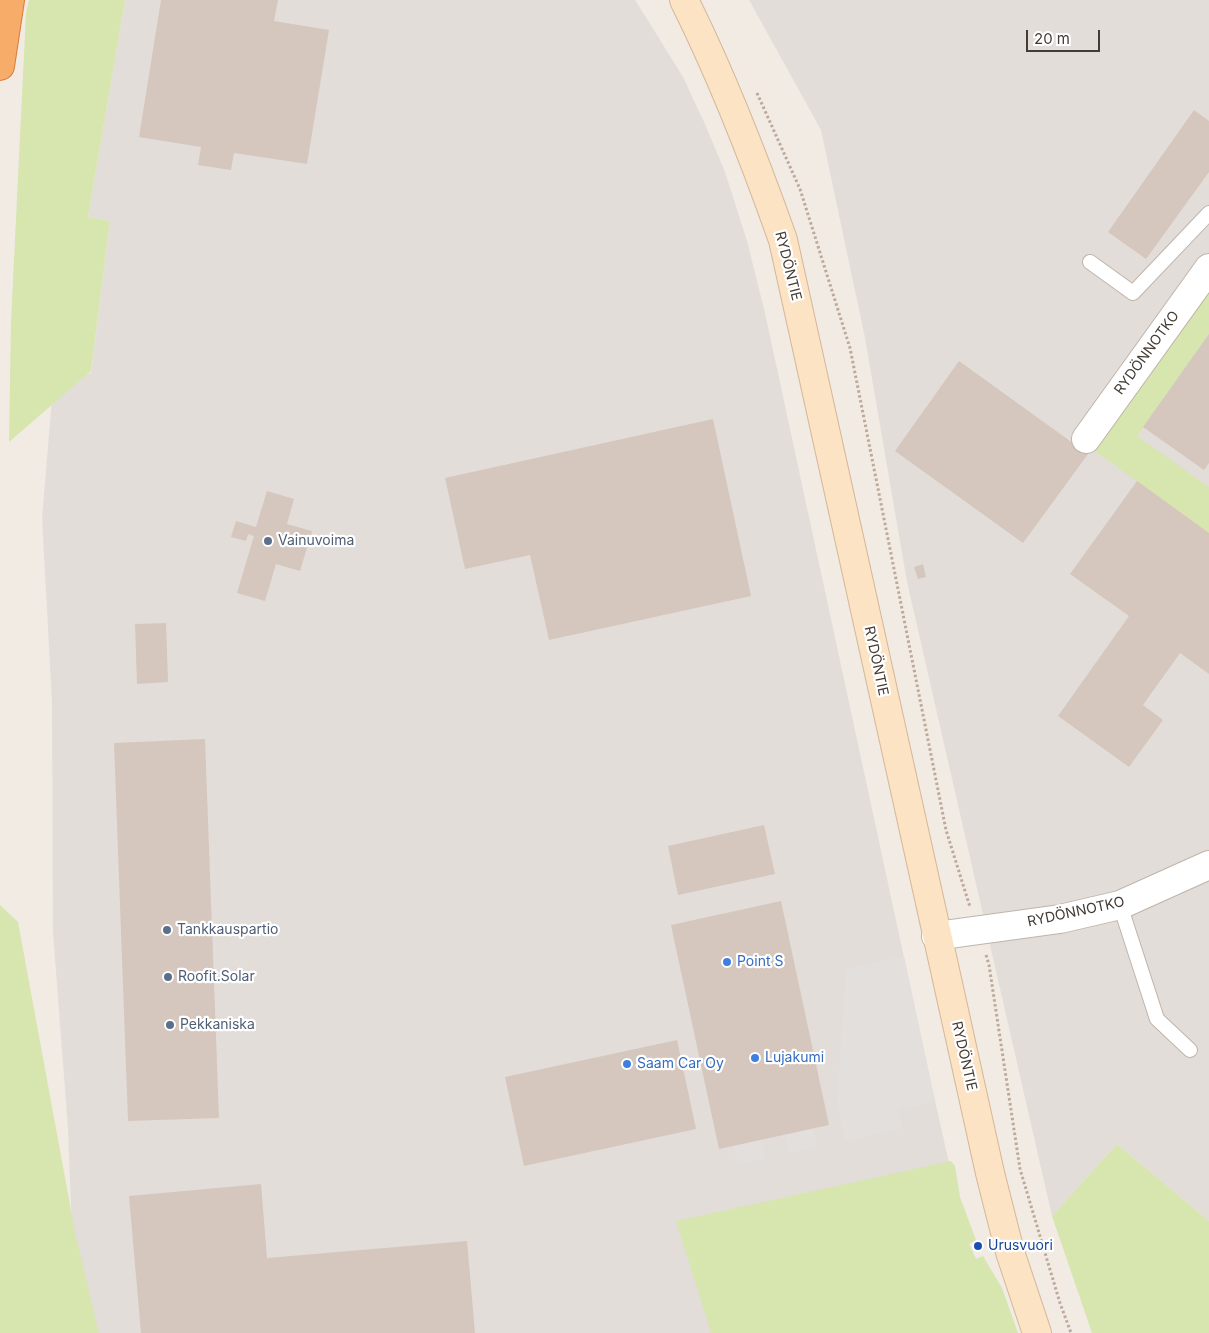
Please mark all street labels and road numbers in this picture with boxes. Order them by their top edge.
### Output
street label: RYDÖNTIE [771,230,805,302]
street label: RYDÖNNOTKO [1111,308,1183,398]
street label: RYDÖNTIE [860,625,892,697]
street label: RYDÖNNOTKO [1026,893,1126,931]
street label: RYDÖNTIE [948,1020,980,1092]

